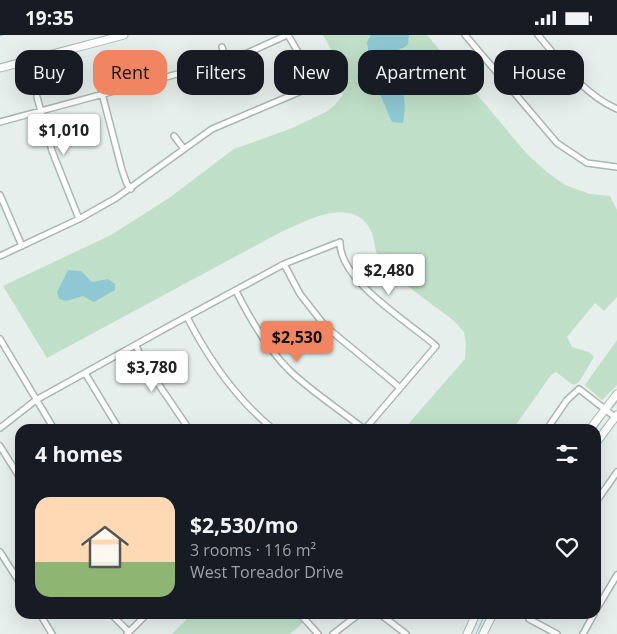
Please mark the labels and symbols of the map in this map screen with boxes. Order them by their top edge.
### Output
pin: $1,010 [23,113,105,156]
pin: $2,480 [348,253,430,296]
pin: $2,530 [256,321,338,363]
pin: $3,780 [111,351,193,393]

